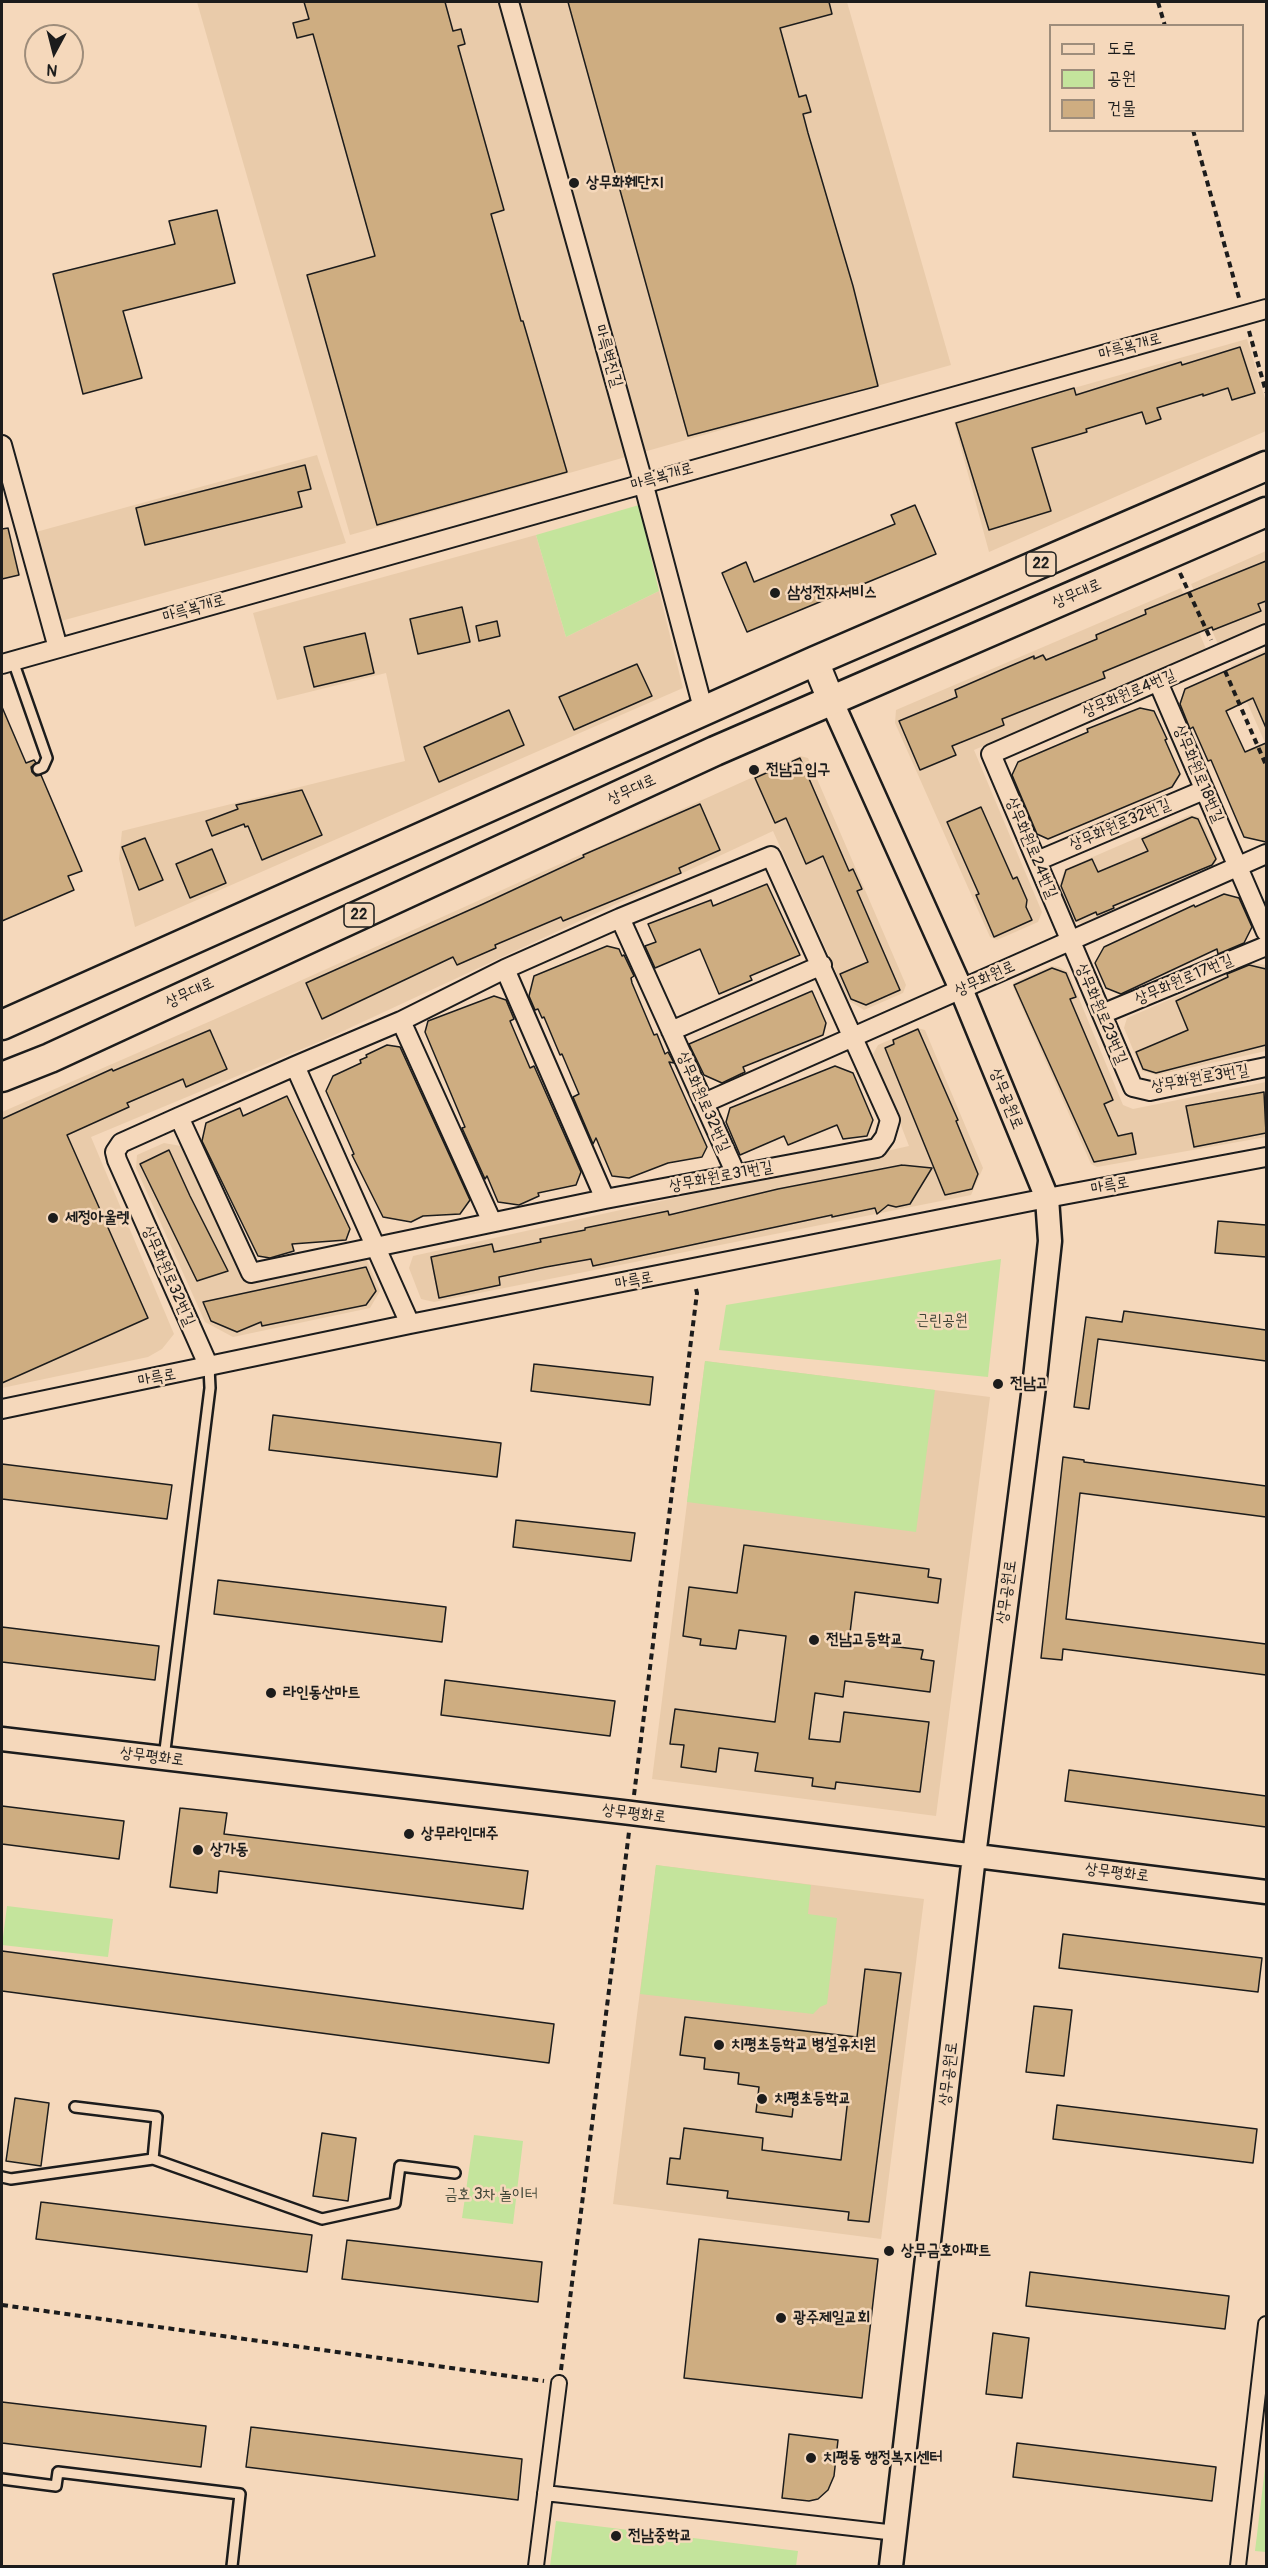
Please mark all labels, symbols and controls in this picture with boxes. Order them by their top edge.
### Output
north arrow [24,24,84,84]
legend [1049,24,1244,132]
text: 도로 [1107,37,1136,60]
text: N [45,59,59,80]
text: 공원 [1107,67,1136,90]
text: 건물 [1107,97,1136,120]
place label: 상무화훼단지 [586,173,663,193]
marker: 상무화훼단지 [567,176,581,190]
street label: 마륵벽진길 [590,322,626,390]
street label: 마륵복개로 [1096,329,1164,365]
street label: 마륵복개로 [628,459,696,495]
road number: 22 [1026,552,1056,576]
street label: 상무대로 [1050,575,1104,613]
place label: 삼성전자서비스 [787,583,877,603]
marker: 삼성전자서비스 [768,586,782,600]
street label: 마륵복개로 [160,591,228,627]
street label: 상무화원로4번길 [1079,666,1179,722]
street label: 상무화원로18번길 [1169,722,1227,826]
place label: 전남고입구 [766,760,830,780]
marker: 전남고입구 [747,763,761,777]
street label: 상무대로 [605,770,659,810]
street label: 상무화원로24번길 [1001,794,1061,902]
street label: 상무화원로32번길 [1067,795,1173,855]
road number: 22 [344,903,374,927]
street label: 상무화원로17번길 [1132,951,1236,1009]
street label: 상무화원로 [952,957,1018,1001]
street label: 상무화원로23번길 [1071,961,1131,1067]
street label: 상무대로 [163,973,217,1013]
street label: 상무화원로32번길 [672,1049,734,1155]
street label: 상무화원로3번길 [1150,1061,1250,1097]
street label: 상무공원로 [985,1066,1027,1132]
street label: 상무화원로31번길 [667,1158,775,1196]
street label: 마륵로 [1089,1173,1131,1199]
place label: 세정아울렛 [65,1208,129,1228]
marker: 세정아울렛 [46,1211,60,1225]
street label: 상무화원로32번길 [137,1223,199,1329]
street label: 마륵로 [613,1268,655,1294]
park label: 근린공원 [916,1311,968,1331]
street label: 마륵로 [136,1365,178,1391]
place label: 전남고 [1010,1374,1049,1394]
marker: 전남고 [991,1377,1005,1391]
street label: 상무공원로 [993,1559,1021,1625]
place label: 전남고등학교 [826,1630,903,1650]
marker: 전남고등학교 [807,1633,821,1647]
place label: 라인동산마트 [283,1683,360,1703]
marker: 라인동산마트 [264,1686,278,1700]
street label: 상무평화로 [119,1744,185,1770]
street label: 상무평화로 [601,1801,667,1827]
place label: 상무라인대주 [421,1824,498,1844]
marker: 상무라인대주 [402,1827,416,1841]
place label: 상가동 [210,1840,249,1860]
marker: 상가동 [191,1843,205,1857]
street label: 상무평화로 [1084,1860,1150,1886]
place label: 치평초등학교 병설유치원 [731,2035,876,2055]
marker: 치평초등학교 병설유치원 [712,2038,726,2052]
street label: 상무공원로 [936,2041,962,2107]
place label: 치평초등학교 [774,2089,851,2109]
marker: 치평초등학교 [755,2092,769,2106]
park label: 금호 3차 놀이터 [444,2185,538,2205]
place label: 상무금호아파트 [901,2241,991,2261]
marker: 상무금호아파트 [882,2244,896,2258]
place label: 광주제일교회 [793,2308,870,2328]
marker: 광주제일교회 [774,2311,788,2325]
place label: 치평동 행정복지센터 [823,2448,942,2468]
marker: 치평동 행정복지센터 [804,2451,818,2465]
place label: 전남중학교 [628,2526,692,2546]
marker: 전남중학교 [609,2529,623,2543]

